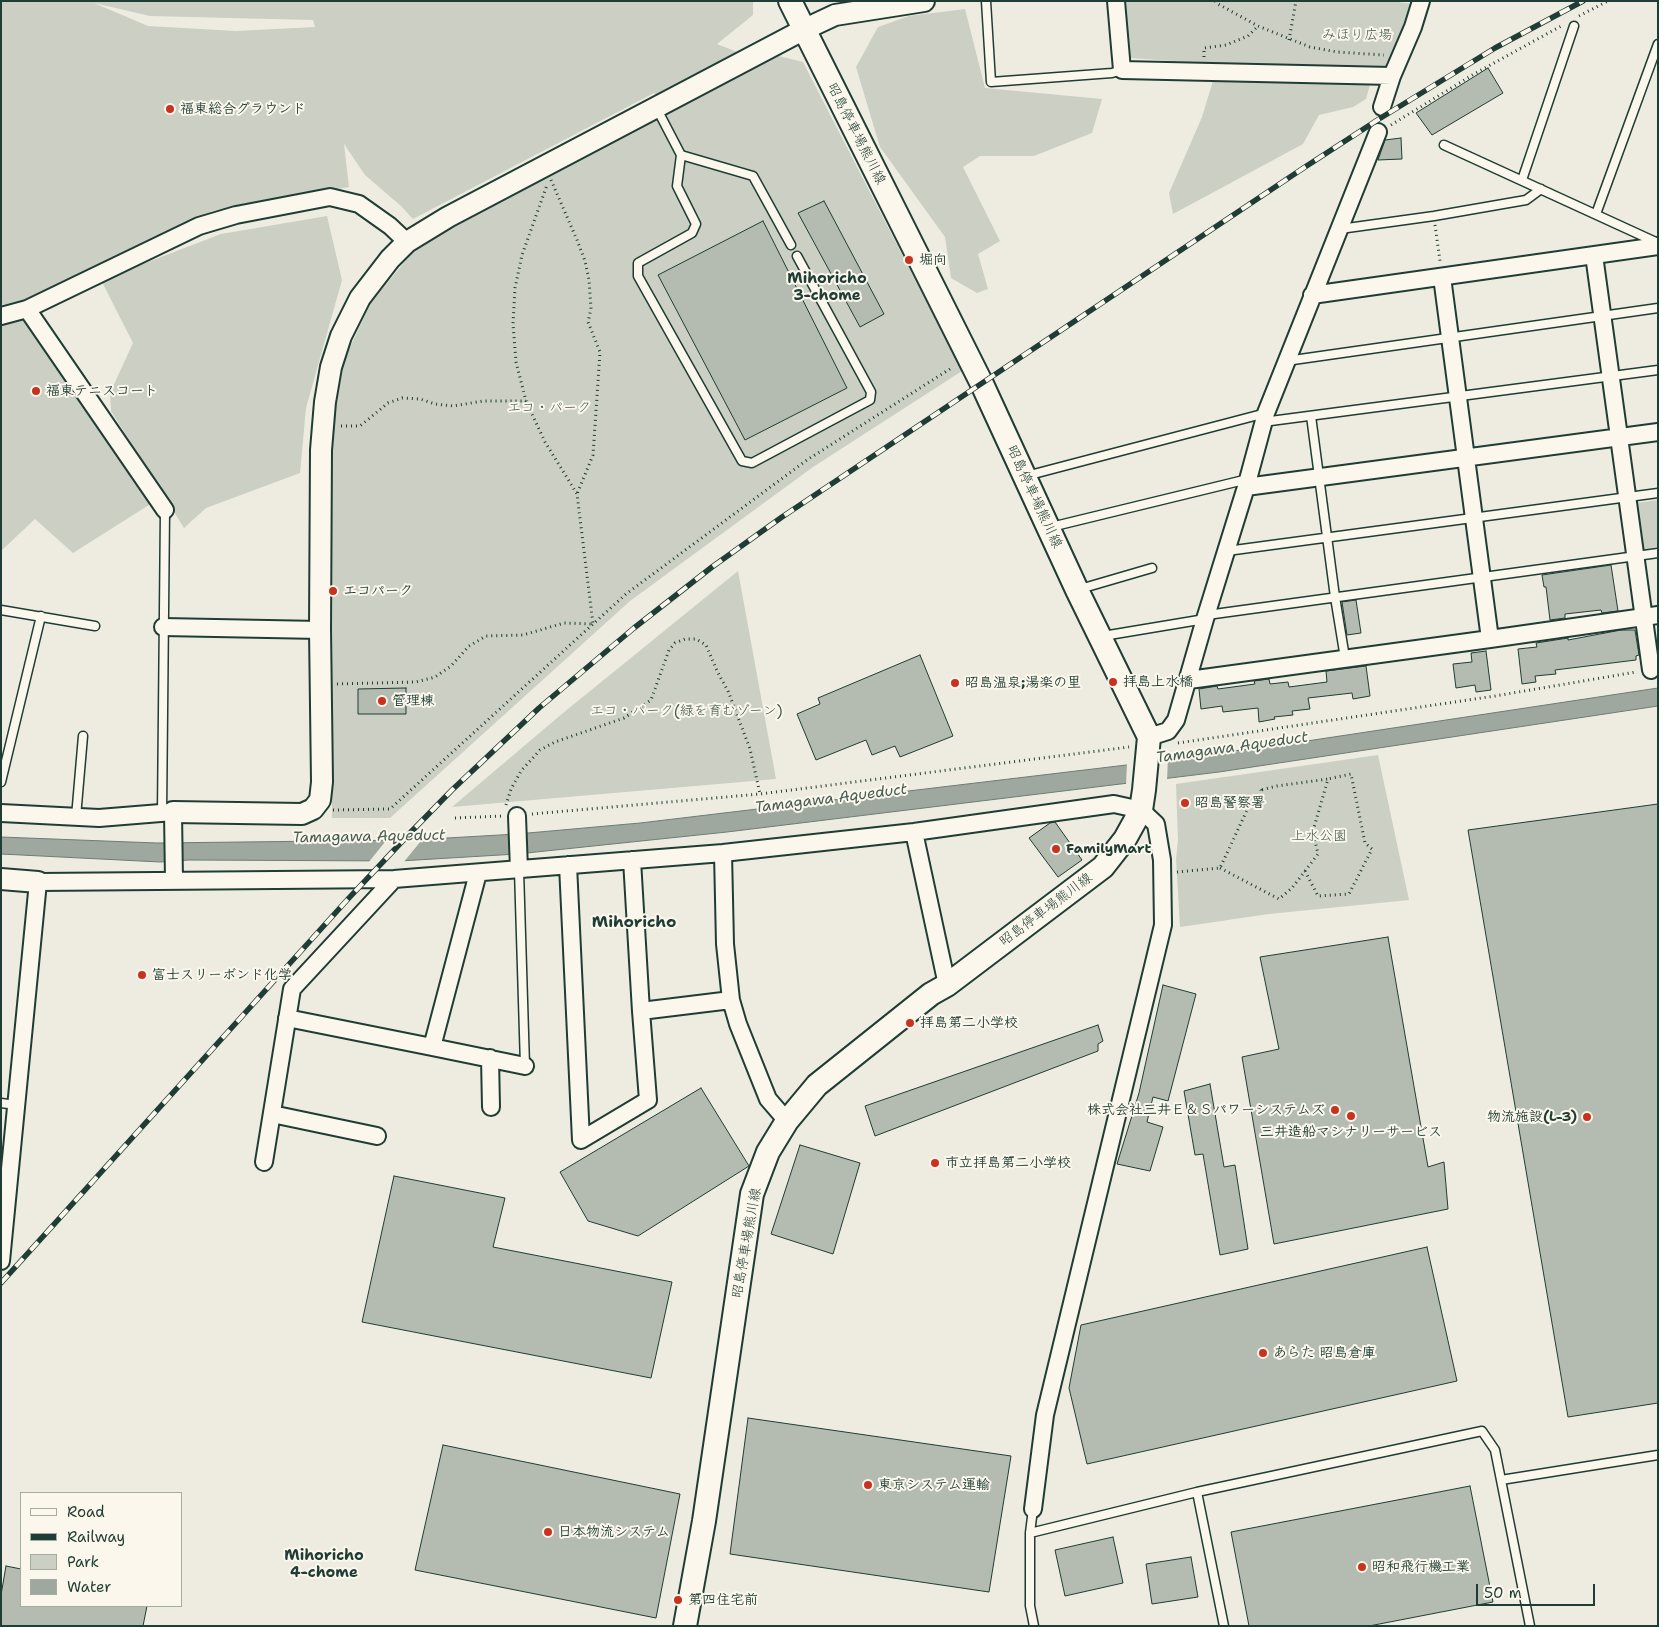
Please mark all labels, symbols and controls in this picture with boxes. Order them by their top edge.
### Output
park label: みほり広場 [1322,27,1392,43]
street label: 昭島停車場熊川線 [823,80,889,188]
place label: 福東総合グラウンド [180,101,306,117]
marker: 福東総合グラウンド [164,103,176,115]
place label: 堀向 [919,252,947,268]
marker: 堀向 [903,254,915,266]
district label: Mihoricho 3-chome [787,270,867,305]
place label: 福東テニスコート [46,383,158,399]
marker: 福東テニスコート [30,385,42,397]
park label: エコ・パーク [507,400,591,416]
street label: 昭島停車場熊川線 [1003,443,1065,551]
place label: エコパーク [343,583,413,599]
marker: エコパーク [327,585,339,597]
place label: 拝島上水橋 [1123,674,1193,690]
place label: 昭島温泉;湯楽の里 [965,675,1081,691]
marker: 拝島上水橋 [1107,676,1119,688]
marker: 昭島温泉;湯楽の里 [949,677,961,689]
place label: 管理棟 [392,693,434,709]
marker: 管理棟 [376,695,388,707]
park label: エコ・パーク(緑を育むゾーン) [590,703,782,719]
water label: Tamagawa Aqueduct [1155,728,1309,768]
water label: Tamagawa Aqueduct [754,781,908,817]
place label: 昭島警察署 [1195,795,1265,811]
marker: 昭島警察署 [1179,797,1191,809]
water label: Tamagawa Aqueduct [292,827,446,847]
park label: 上水公園 [1291,828,1347,844]
place label: FamilyMart [1066,841,1151,857]
marker: FamilyMart [1050,843,1062,855]
street label: 昭島停車場熊川線 [996,870,1096,950]
district label: Mihoricho [592,913,676,933]
place label: 富士スリーボンド化学 [152,967,292,983]
marker: 富士スリーボンド化学 [136,969,148,981]
place label: 拝島第二小学校 [920,1015,1018,1031]
marker: 拝島第二小学校 [904,1017,916,1029]
place label: 株式会社三井Ｅ＆Ｓパワーシステムズ [1087,1102,1325,1118]
marker: 株式会社三井Ｅ＆Ｓパワーシステムズ [1329,1104,1341,1116]
place label: 物流施設(L-3) [1487,1109,1577,1125]
marker: 三井造船マシナリーサービス [1345,1110,1357,1122]
marker: 物流施設(L-3) [1581,1111,1593,1123]
place label: 三井造船マシナリーサービス [1260,1124,1442,1140]
place label: 市立拝島第二小学校 [945,1155,1071,1171]
marker: 市立拝島第二小学校 [929,1157,941,1169]
street label: 昭島停車場熊川線 [729,1186,765,1300]
place label: あらた 昭島倉庫 [1273,1345,1376,1361]
marker: あらた 昭島倉庫 [1257,1347,1269,1359]
place label: 東京システム運輸 [878,1477,990,1493]
marker: 東京システム運輸 [862,1479,874,1491]
legend [20,1492,182,1607]
text: Road [67,1502,105,1522]
place label: 日本物流システム [558,1524,670,1540]
marker: 日本物流システム [542,1526,554,1538]
text: Railway [67,1527,125,1547]
district label: Mihoricho 4-chome [284,1547,364,1582]
text: Park [67,1552,99,1572]
place label: 昭和飛行機工業 [1372,1559,1470,1575]
marker: 昭和飛行機工業 [1356,1561,1368,1573]
scale bar [1479,1574,1598,1606]
text: Water [67,1577,111,1597]
text: 50 m [1484,1583,1522,1603]
place label: 第四住宅前 [688,1592,758,1608]
marker: 第四住宅前 [672,1594,684,1606]

